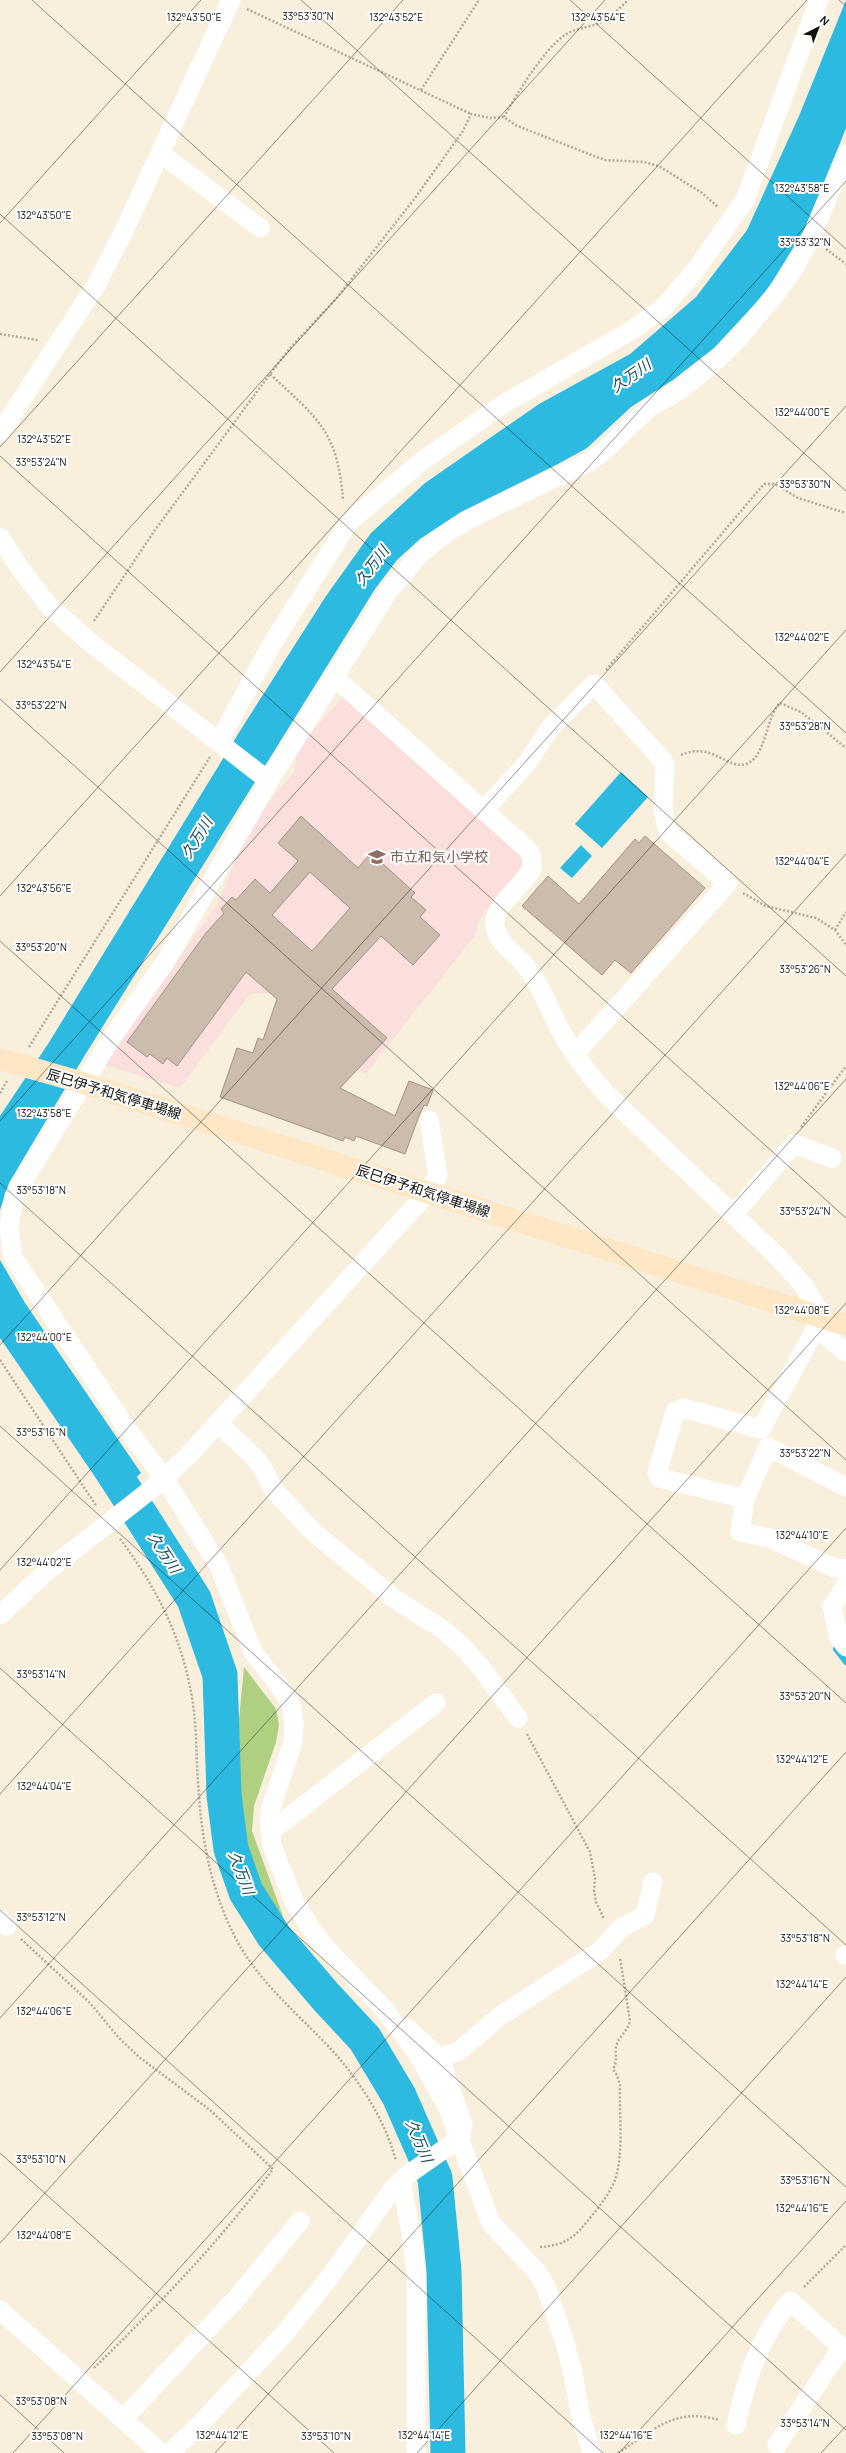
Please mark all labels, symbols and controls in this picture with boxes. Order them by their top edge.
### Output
north arrow [798,8,838,48]
text: 33°53'30"N [282,9,334,23]
text: 132°43'50"E [167,10,222,24]
text: 132°43'52"E [369,10,423,24]
text: 132°43'54"E [571,10,625,24]
text: N [817,12,833,28]
text: 132°43'58"E [775,181,829,195]
text: 132°43'50"E [17,208,72,222]
text: 33°53'32"N [780,235,831,249]
water label: 久万川 [606,353,657,397]
text: 132°44'00"E [774,405,830,419]
text: 132°43'52"E [17,432,71,446]
text: 33°53'24"N [16,455,67,469]
text: 33°53'30"N [779,477,831,491]
water label: 久万川 [350,540,395,590]
text: 132°44'02"E [775,630,830,644]
text: 132°43'54"E [17,657,71,671]
text: 33°53'22"N [15,698,67,712]
text: 33°53'28"N [779,719,831,733]
water label: 久万川 [176,811,218,862]
school or university icon: 市立和気小学校 [367,847,387,867]
place label: 市立和気小学校 [390,847,488,866]
text: 132°44'04"E [775,854,830,868]
text: 132°43'56"E [17,881,72,895]
text: 33°53'20"N [15,940,67,954]
text: 33°53'26"N [779,962,831,976]
street label: 辰巳伊予和気停車場線 [44,1064,184,1123]
text: 132°44'06"E [774,1079,830,1093]
text: 132°43'58"E [17,1106,71,1120]
street label: 辰巳伊予和気停車場線 [354,1160,493,1221]
text: 33°53'18"N [16,1183,66,1197]
text: 33°53'24"N [780,1204,831,1218]
text: 132°44'08"E [775,1303,830,1317]
text: 132°44'00"E [16,1330,72,1344]
text: 33°53'16"N [16,1425,66,1439]
text: 33°53'22"N [779,1446,831,1460]
water label: 久万川 [143,1528,187,1579]
text: 132°44'10"E [776,1528,829,1542]
text: 132°44'02"E [17,1555,72,1569]
text: 33°53'14"N [16,1667,66,1681]
text: 33°53'20"N [779,1689,831,1703]
text: 132°44'12"E [776,1752,829,1766]
text: 132°44'04"E [17,1779,72,1793]
water label: 久万川 [224,1848,260,1899]
text: 33°53'12"N [16,1910,66,1924]
text: 33°53'18"N [780,1931,830,1945]
text: 132°44'14"E [776,1977,829,1991]
text: 132°44'06"E [16,2004,72,2018]
water label: 久万川 [401,2116,439,2167]
text: 33°53'10"N [16,2152,66,2166]
text: 33°53'16"N [780,2173,830,2187]
text: 132°44'16"E [775,2201,829,2215]
text: 132°44'08"E [17,2228,72,2242]
text: 33°53'08"N [15,2394,67,2408]
text: 33°53'14"N [780,2416,830,2430]
text: 132°44'12"E [196,2428,249,2442]
text: 132°44'14"E [398,2428,451,2442]
text: 132°44'16"E [599,2428,653,2442]
text: 33°53'08"N [31,2429,83,2443]
text: 33°53'10"N [301,2429,351,2443]

